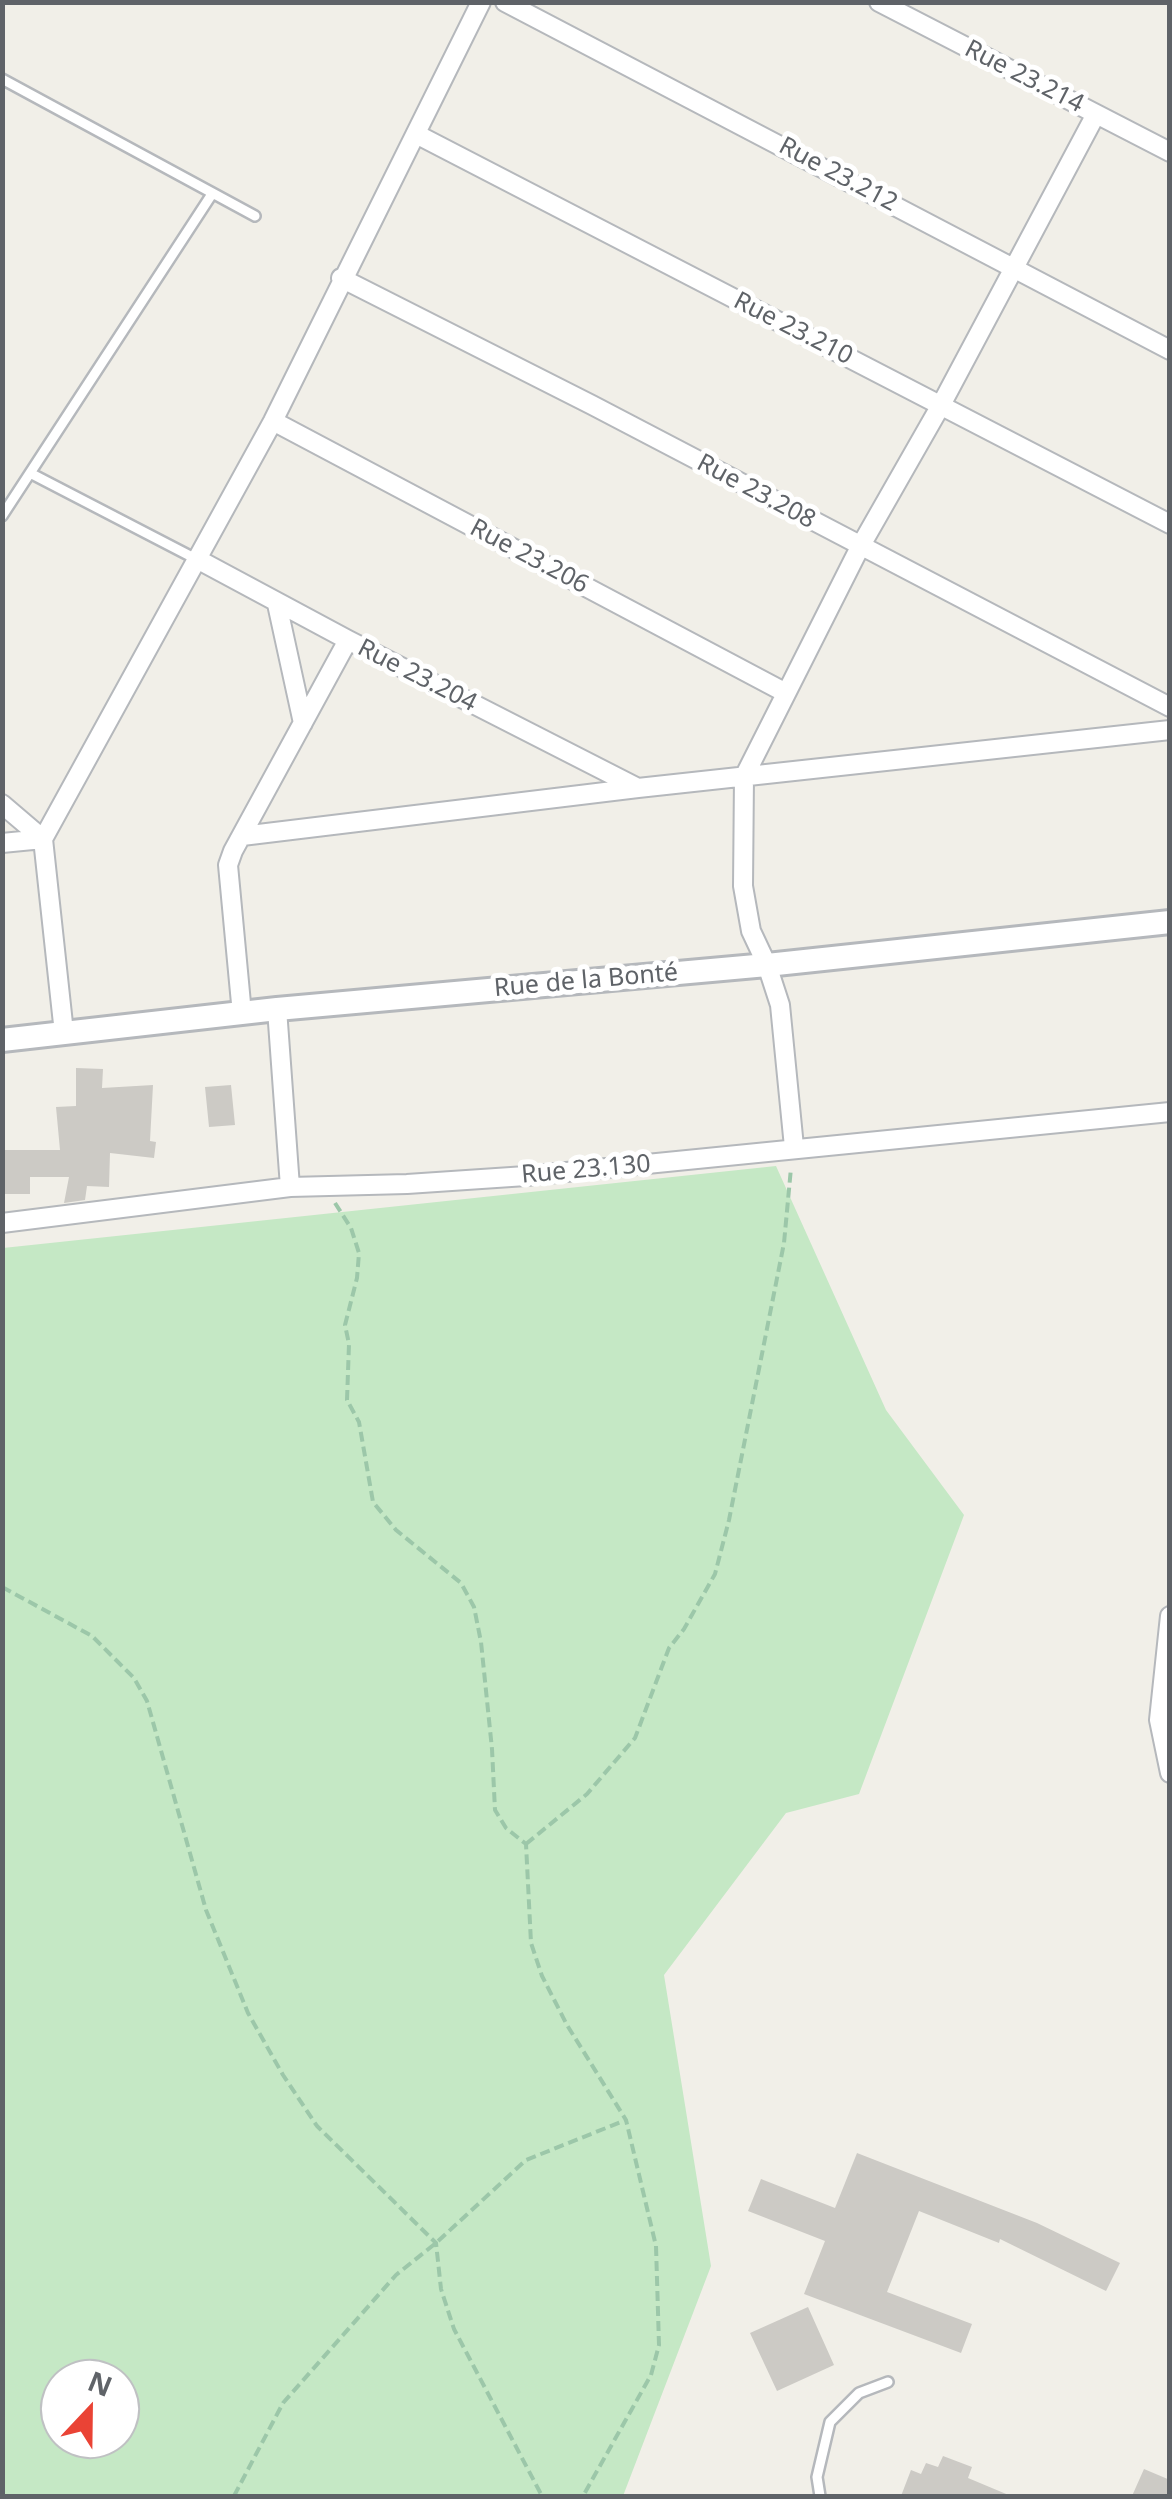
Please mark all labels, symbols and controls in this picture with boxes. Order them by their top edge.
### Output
street label: Rue 23.214 [959,34,1089,120]
street label: Rue 23.212 [774,131,902,219]
street label: Rue 23.210 [728,286,858,372]
street label: Rue 23.208 [692,448,820,536]
street label: Rue 23.206 [465,513,593,601]
street label: Rue 23.204 [352,633,482,719]
street label: Rue de la Bonté [493,958,679,1004]
street label: Rue 23.130 [520,1149,652,1191]
north arrow [40,2359,140,2459]
text: N [83,2361,118,2405]

